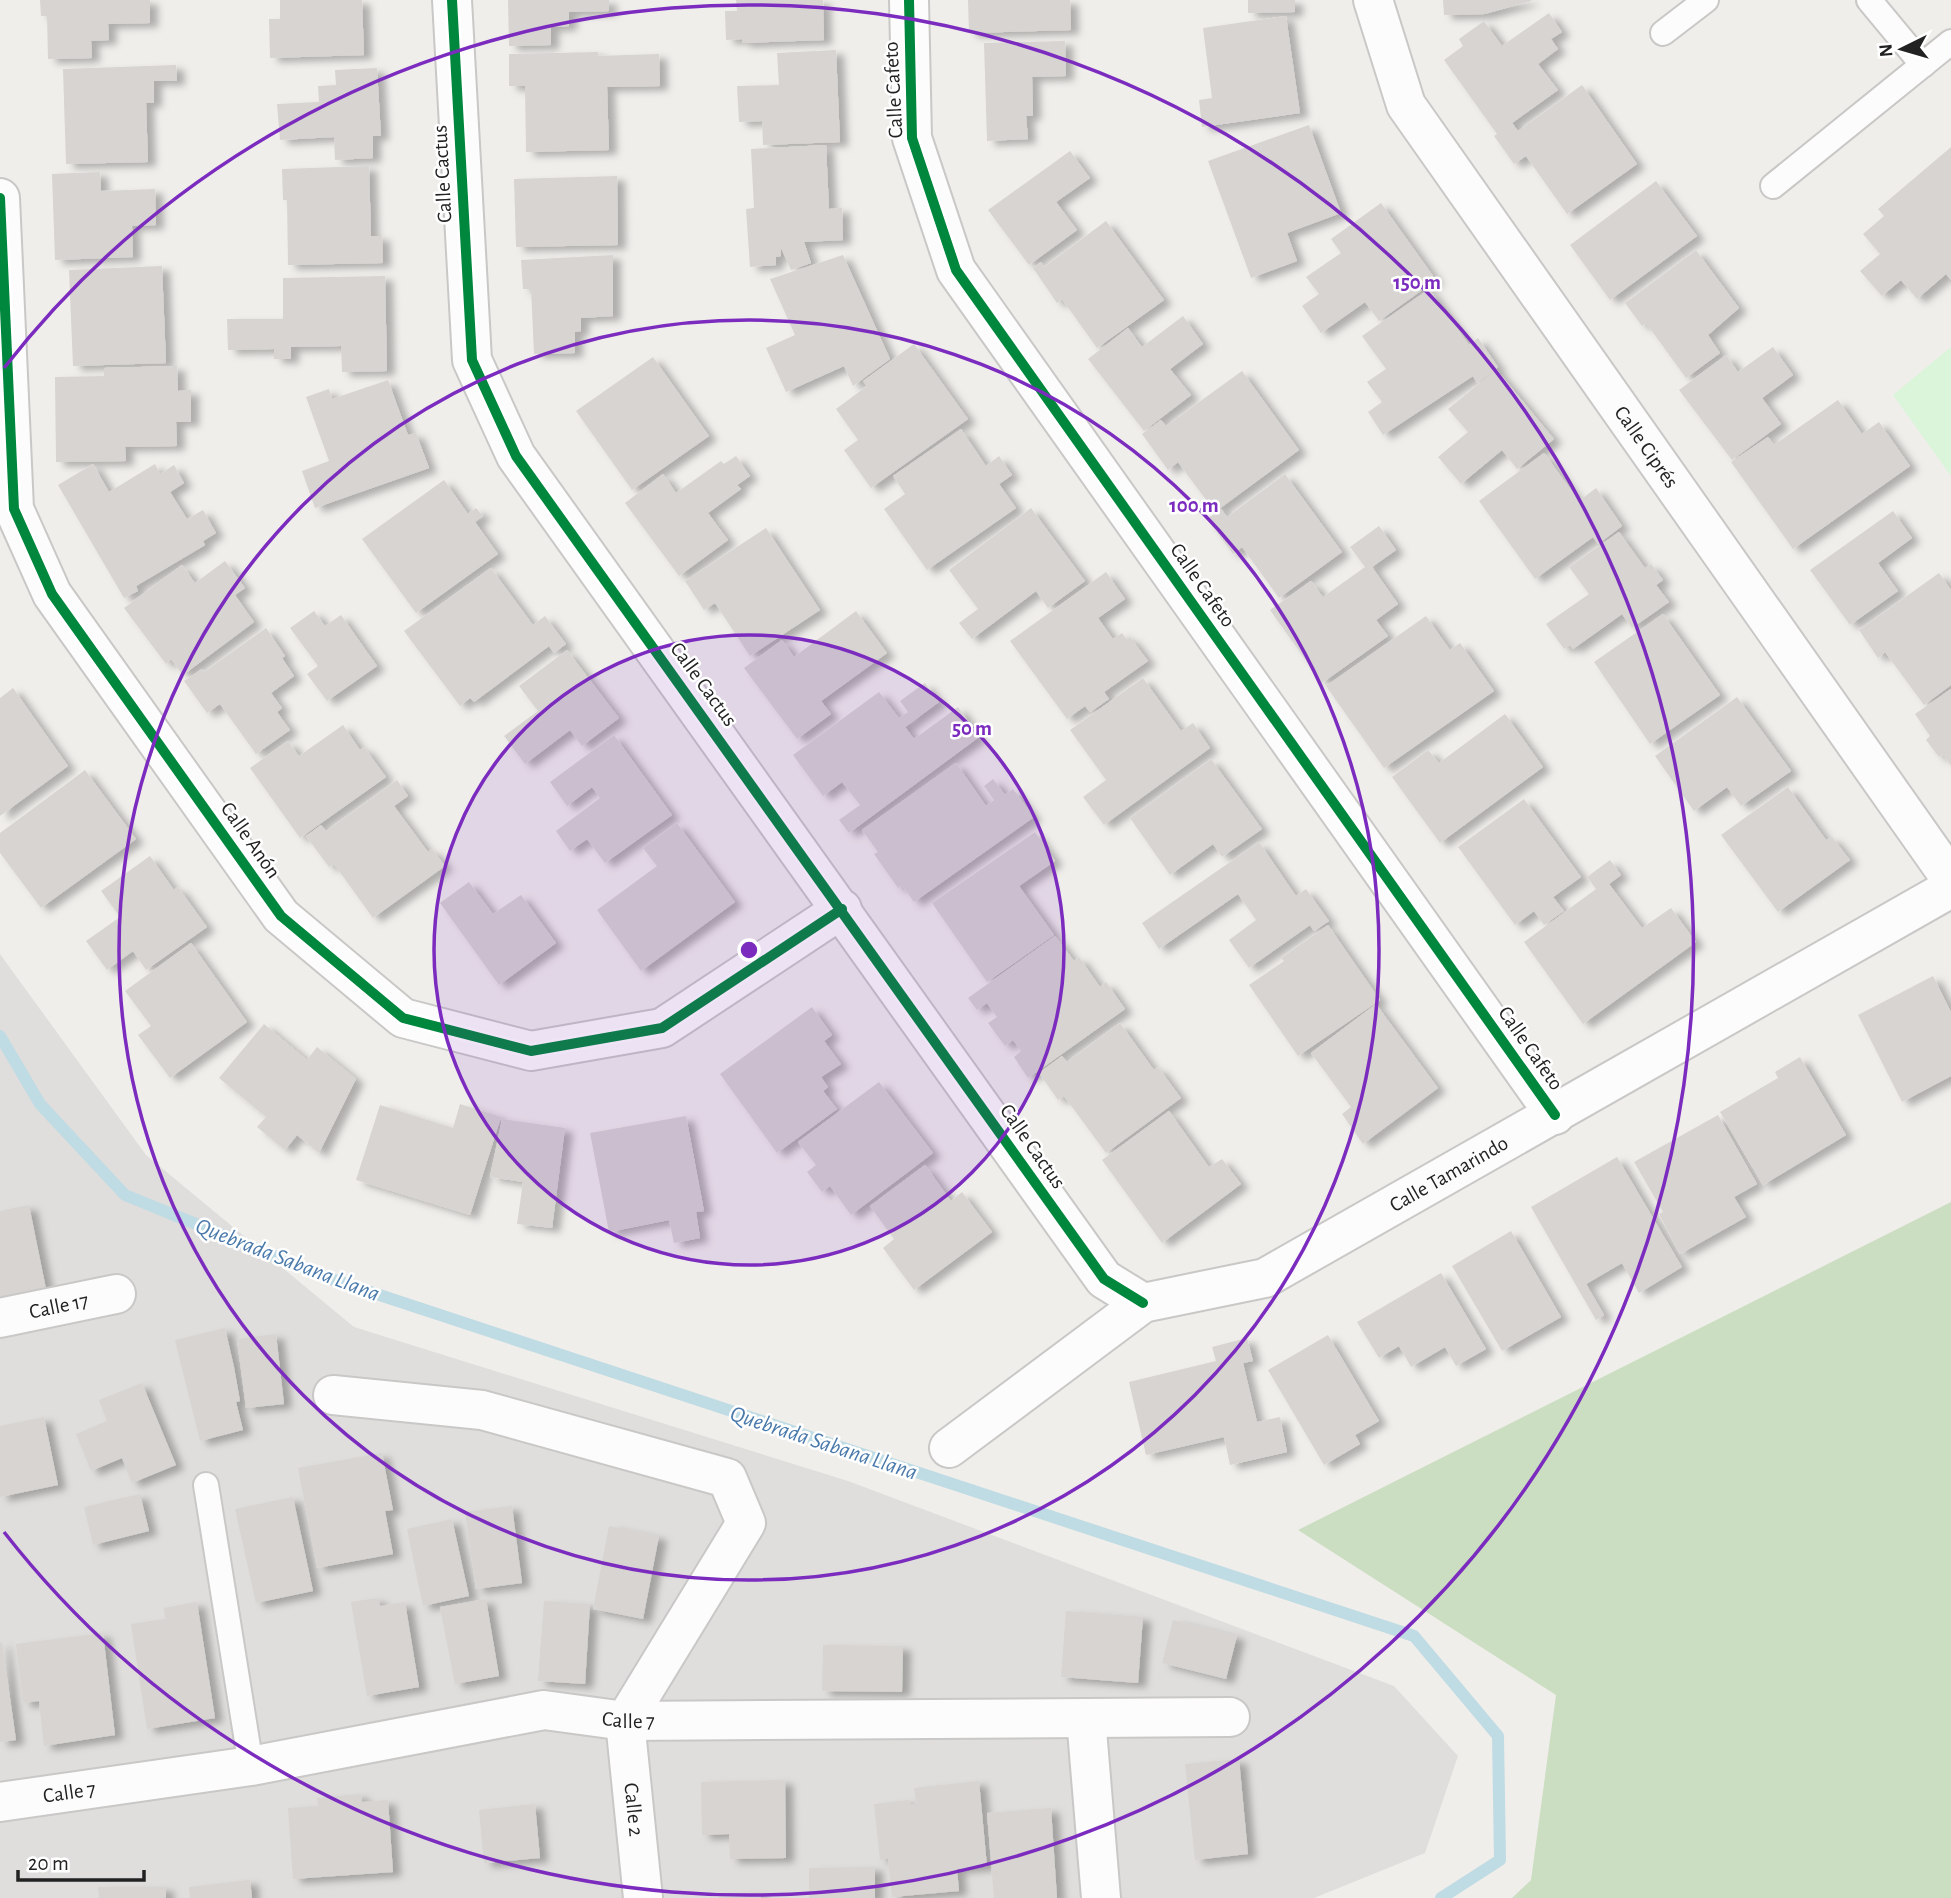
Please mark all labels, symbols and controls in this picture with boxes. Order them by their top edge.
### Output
north arrow [1867,14,1937,84]
street label: Calle Cafeto [880,41,907,139]
text: N [1877,43,1897,58]
street label: Calle Cactus [429,124,456,223]
text: 150 m [1393,272,1441,293]
street label: Calle Ciprés [1610,402,1682,492]
text: 100 m [1169,495,1219,516]
street label: Calle Cafeto [1166,540,1239,631]
street label: Calle Cactus [666,638,741,730]
text: 50 m [952,718,992,739]
street label: Calle Anón [217,798,284,882]
centre of rings [737,938,761,962]
street label: Calle Cafeto [1494,1003,1567,1094]
street label: Calle Cactus [996,1100,1069,1192]
street label: Calle Tamarindo [1386,1132,1512,1216]
water label: Quebrada Sabana Llana [192,1215,383,1306]
street label: Calle 17 [27,1290,91,1323]
water label: Quebrada Sabana Llana [727,1402,920,1485]
street label: Calle 7 [601,1708,655,1732]
street label: Calle 7 [42,1778,97,1807]
street label: Calle 2 [620,1782,647,1837]
scale bar [18,1839,144,1883]
text: 20 m [28,1853,69,1874]

